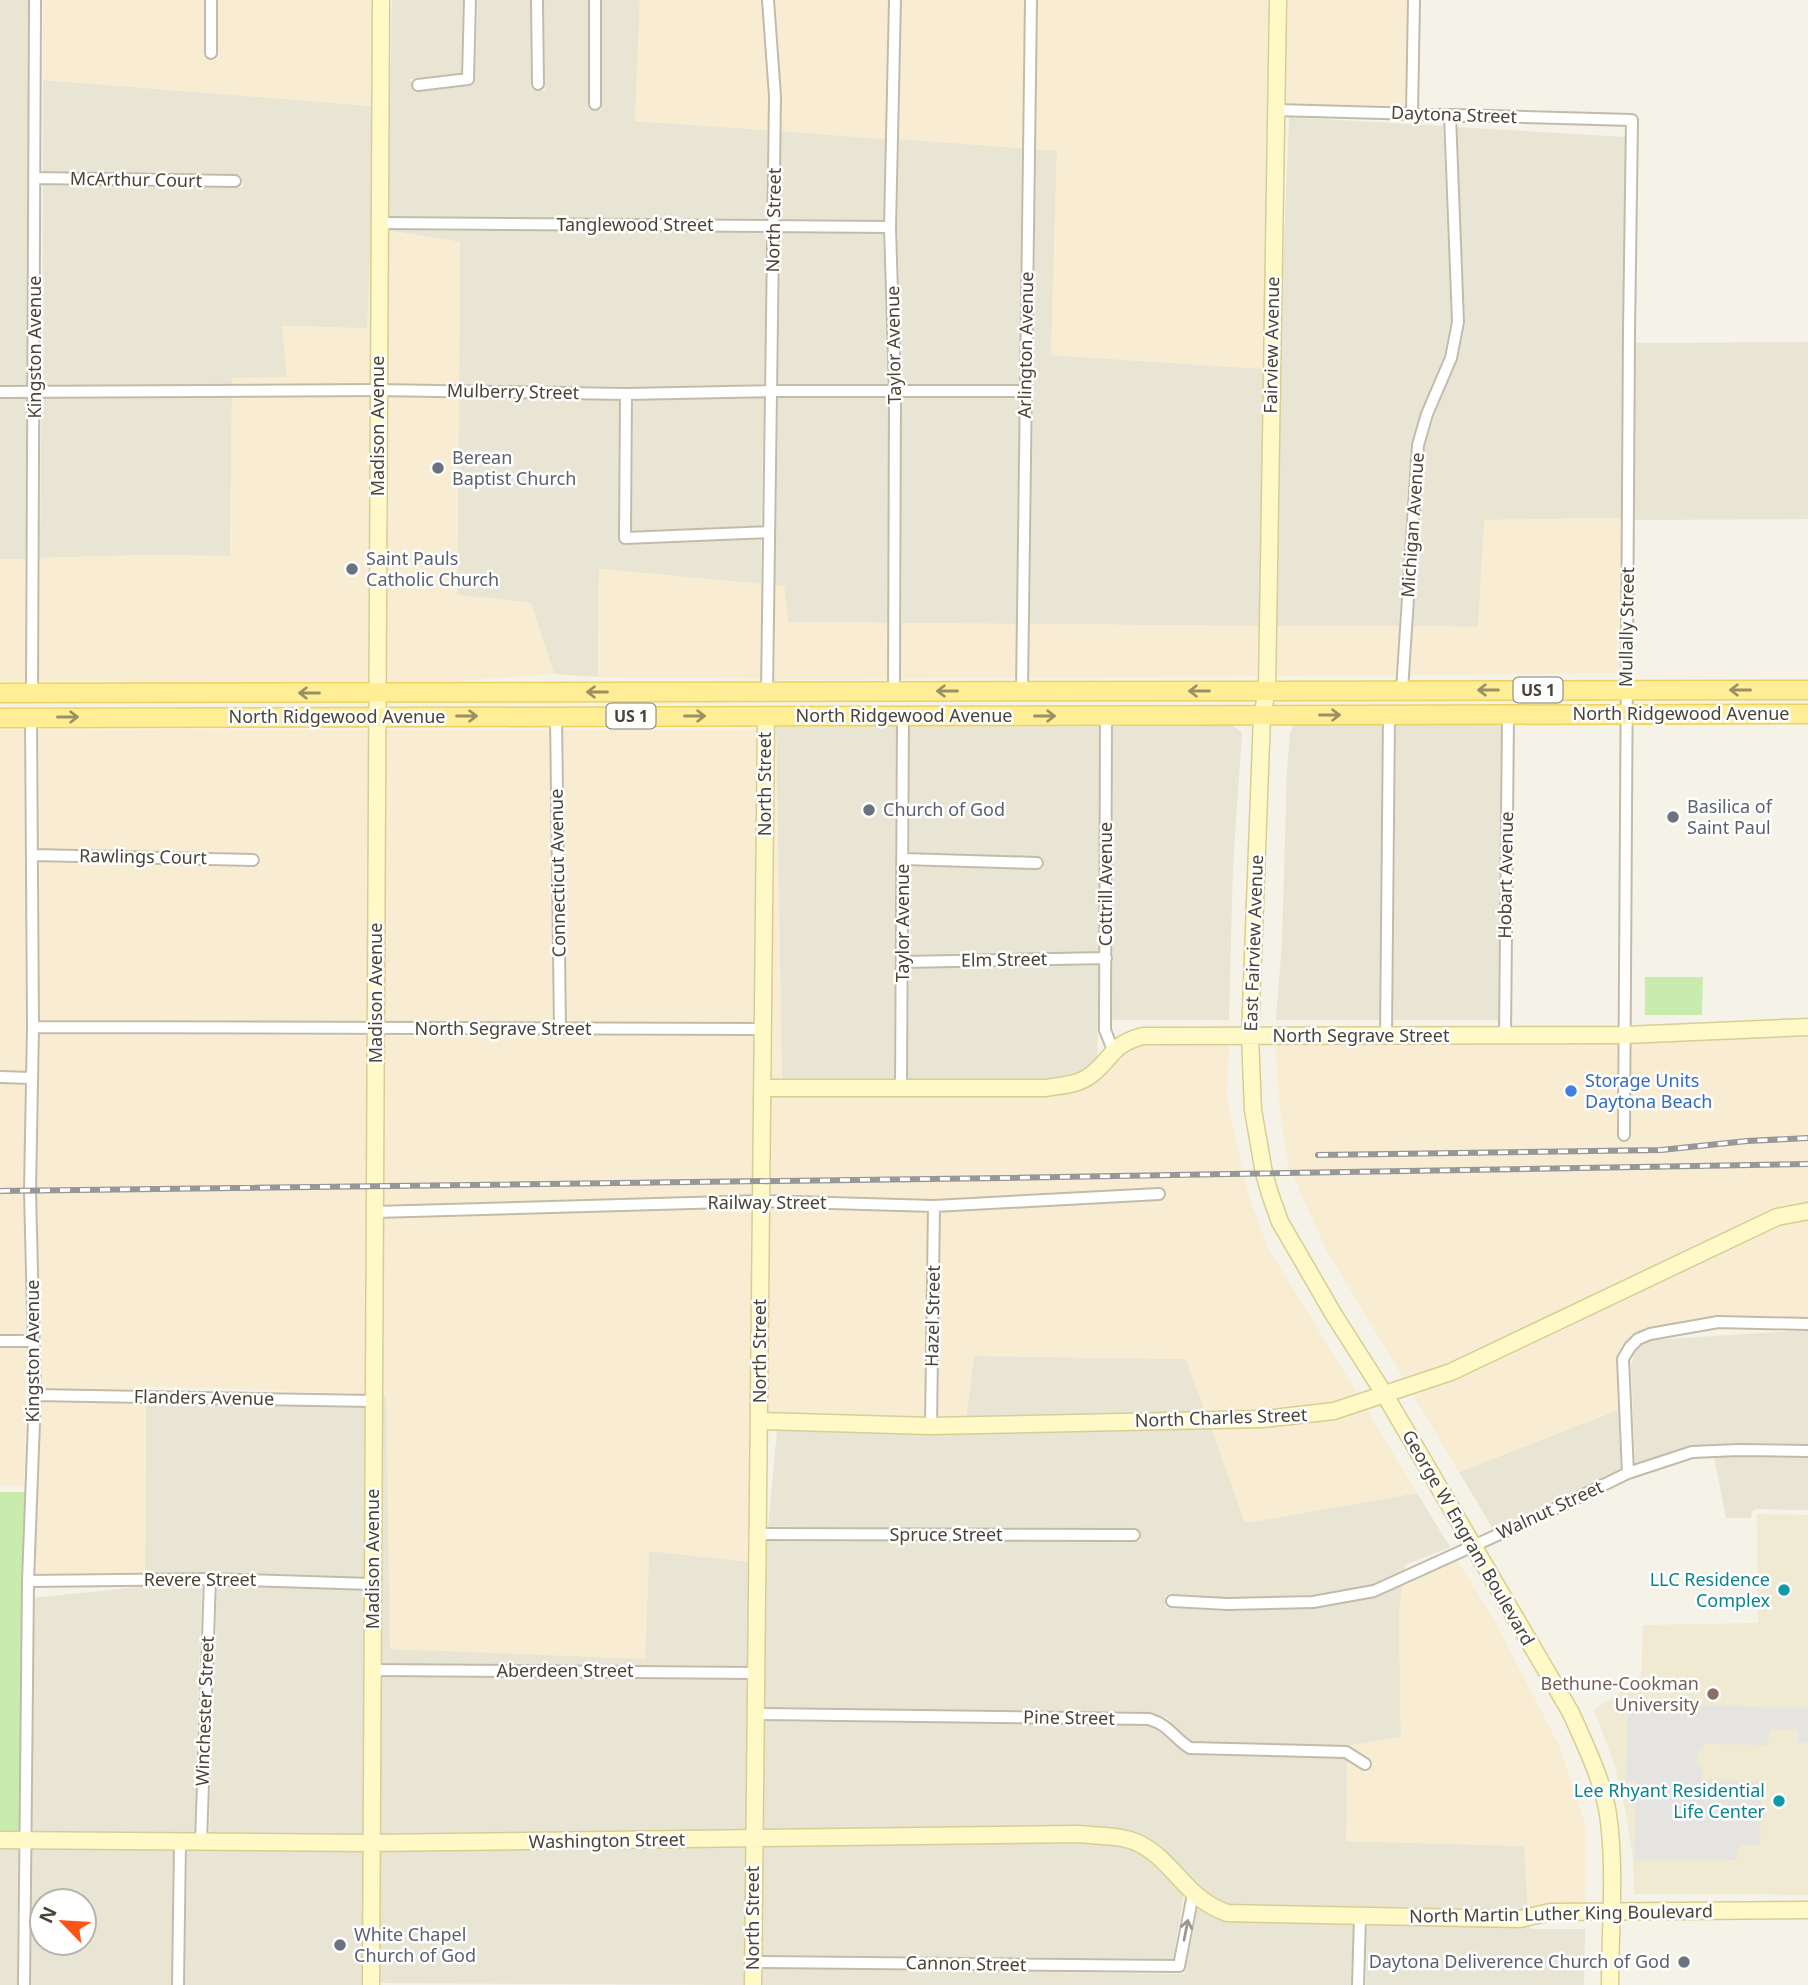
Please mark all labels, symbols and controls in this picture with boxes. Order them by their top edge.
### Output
street label: Daytona Street [1391,100,1518,128]
street label: McArthur Court [70,166,203,192]
street label: North Street [760,167,786,272]
street label: Tanglewood Street [556,212,714,236]
street label: Arlington Avenue [1012,271,1038,419]
street label: Kingston Avenue [22,276,46,419]
street label: Fairview Avenue [1258,276,1284,414]
street label: Taylor Avenue [880,285,906,405]
street label: Madison Avenue [365,356,389,496]
street label: Mulberry Street [447,378,580,404]
place label: Berean Baptist Church [452,445,576,490]
street label: Michigan Avenue [1395,451,1429,598]
marker: Berean Baptist Church [430,460,446,476]
place label: Saint Pauls Catholic Church [366,546,499,591]
marker: Saint Pauls Catholic Church [344,561,360,577]
street label: Mullally Street [1613,566,1639,687]
road number: US 1 [1514,678,1562,702]
one-way arrow [1477,683,1500,697]
one-way arrow [1729,683,1752,697]
one-way arrow [936,684,959,698]
one-way arrow [1188,684,1211,698]
one-way arrow [586,685,609,699]
one-way arrow [298,686,321,700]
street label: North Ridgewood Avenue [1573,701,1789,725]
street label: North Ridgewood Avenue [796,703,1012,727]
street label: North Ridgewood Avenue [229,704,445,728]
road number: US 1 [606,704,656,729]
one-way arrow [1318,708,1341,722]
one-way arrow [455,709,478,723]
one-way arrow [683,709,706,723]
one-way arrow [1033,709,1056,723]
one-way arrow [56,710,79,724]
street label: North Street [752,731,776,836]
street label: Connecticut Avenue [544,789,570,958]
place label: Basilica of Saint Paul [1687,794,1773,839]
place label: Church of God [883,797,1005,821]
marker: Church of God [861,802,877,818]
marker: Basilica of Saint Paul [1665,809,1681,825]
street label: Hobart Avenue [1492,811,1518,939]
street label: Cottrill Avenue [1093,822,1117,946]
street label: Rawlings Court [79,843,207,869]
street label: East Fairview Avenue [1238,854,1268,1032]
street label: Taylor Avenue [890,864,914,982]
street label: Madison Avenue [363,923,387,1063]
street label: Elm Street [961,946,1048,972]
street label: North Segrave Street [415,1016,592,1040]
street label: North Segrave Street [1273,1023,1450,1047]
place label: Storage Units Daytona Beach [1585,1068,1712,1113]
marker: Storage Units Daytona Beach [1563,1083,1579,1099]
street label: Railway Street [708,1190,827,1214]
street label: Hazel Street [919,1264,945,1367]
street label: Kingston Avenue [20,1280,44,1423]
street label: North Street [747,1298,771,1403]
street label: Flanders Avenue [134,1384,274,1410]
street label: North Charles Street [1134,1402,1308,1432]
street label: George W Engram Boulevard [1397,1425,1541,1650]
street label: Walnut Street [1492,1474,1607,1544]
street label: Madison Avenue [360,1489,384,1629]
street label: Spruce Street [889,1522,1003,1546]
street label: Revere Street [144,1567,257,1591]
place label: LLC Residence Complex [1650,1567,1770,1612]
marker: LLC Residence Complex [1776,1582,1792,1598]
street label: Winchester Street [189,1635,219,1786]
street label: Aberdeen Street [496,1658,634,1682]
place label: Bethune-Cookman University [1541,1671,1700,1716]
marker: Bethune-Cookman University [1705,1686,1721,1702]
street label: Pine Street [1023,1704,1116,1730]
place label: Lee Rhyant Residential Life Center [1574,1778,1766,1823]
marker: Lee Rhyant Residential Life Center [1771,1793,1787,1809]
street label: Washington Street [529,1827,686,1853]
street label: North Street [740,1865,764,1970]
north arrow [28,1887,98,1957]
street label: North Martin Luther King Boulevard [1409,1898,1713,1928]
text: N [33,1902,63,1927]
one-way arrow [1179,1919,1193,1942]
place label: White Chapel Church of God [354,1922,476,1967]
marker: White Chapel Church of God [332,1937,348,1953]
place label: Daytona Deliverence Church of God [1369,1949,1670,1973]
street label: Cannon Street [905,1950,1027,1976]
marker: Daytona Deliverence Church of God [1676,1954,1692,1970]

